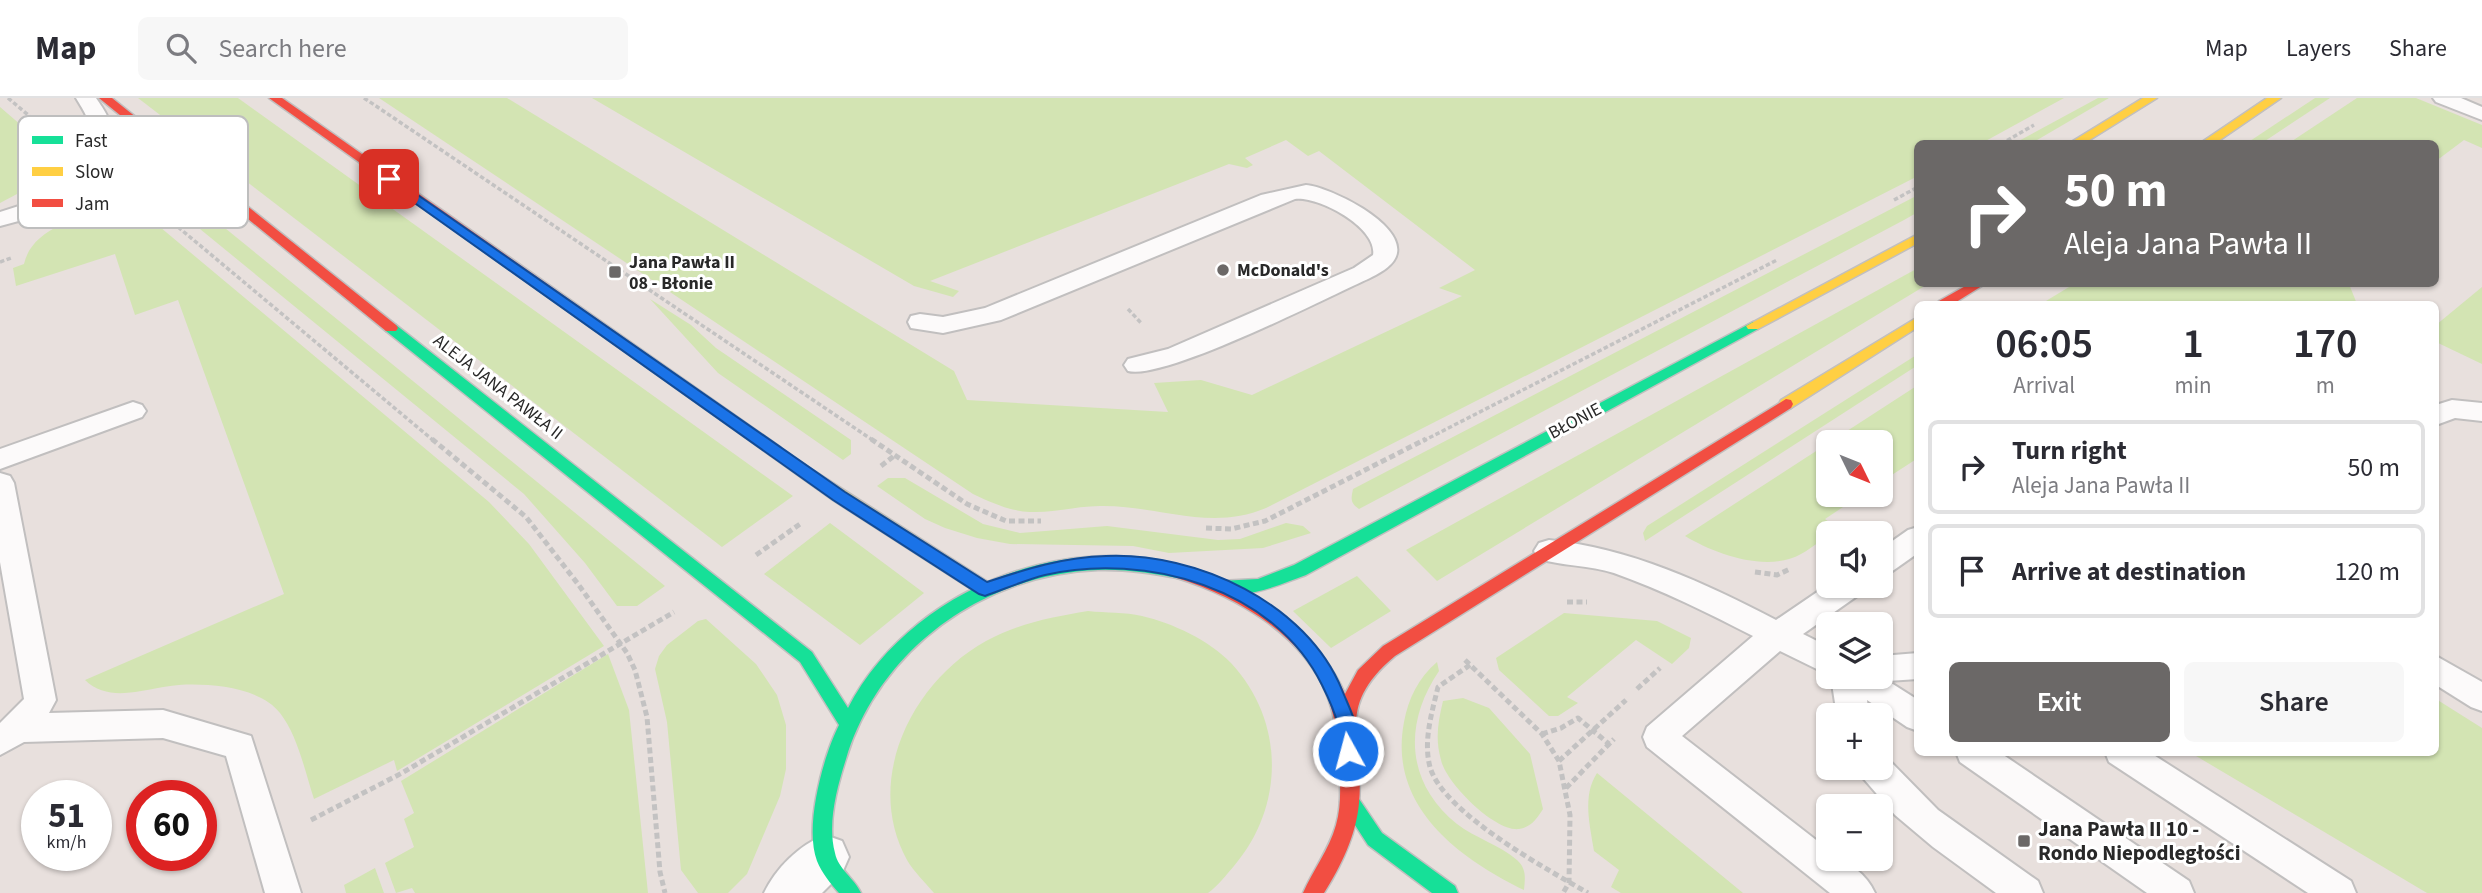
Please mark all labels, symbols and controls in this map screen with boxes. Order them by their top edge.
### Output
search box [138,17,628,80]
text: Map [35,25,96,72]
icon: search [162,29,200,67]
text: Search here [218,30,347,67]
text: Map [2205,31,2248,66]
text: Layers [2286,31,2351,66]
text: Share [2389,31,2447,66]
legend [18,116,248,228]
text: Fast [75,128,108,155]
pin [359,149,419,209]
text: 50 m [2064,156,2168,226]
text: Slow [75,159,114,186]
icon: arrive [370,160,408,198]
icon: right [1949,168,2040,259]
text: Jam [75,191,109,218]
text: Aleja Jana Pawła II [2064,221,2312,267]
place label: Jana Pawła II 08 - Błonie [629,250,735,296]
place label: McDonald's [1237,258,1329,283]
marker: McDonald's [1215,262,1231,278]
marker: Jana Pawła II 08 - Błonie [607,264,623,280]
text: 06:05 [1995,314,2093,374]
text: 1 [2182,314,2204,374]
text: 170 [2293,314,2358,374]
street label: ALEJA JANA PAWŁA II [428,328,568,446]
text: Arrival [2013,369,2075,402]
text: min [2174,369,2212,402]
text: m [2316,369,2335,402]
street label: BŁONIE [1544,397,1606,445]
north arrow [1816,430,1894,508]
map controls [1816,430,1893,871]
text: Turn right [2012,432,2127,469]
icon: right [1953,448,1991,486]
text: 50 m [2347,449,2400,486]
text: Aleja Jana Pawła II [2012,469,2190,502]
button: sound [1816,521,1893,598]
icon: arrive [1953,552,1991,590]
text: Arrive at destination [2012,553,2246,590]
text: 120 m [2334,553,2400,590]
button: layers [1816,612,1893,689]
button: Exit [1949,662,2170,742]
button: Share [2184,662,2404,742]
button: + [1816,703,1893,780]
position arrow [1311,714,1385,788]
speed limit sign: 60 [126,780,217,871]
text: 51 [48,791,85,841]
button: − [1816,794,1893,871]
place label: Jana Pawła II 10 - Rondo Niepodległości [2038,814,2240,868]
text: km/h [47,830,86,855]
marker: Jana Pawła II 10 - Rondo Niepodległości [2016,833,2032,849]

